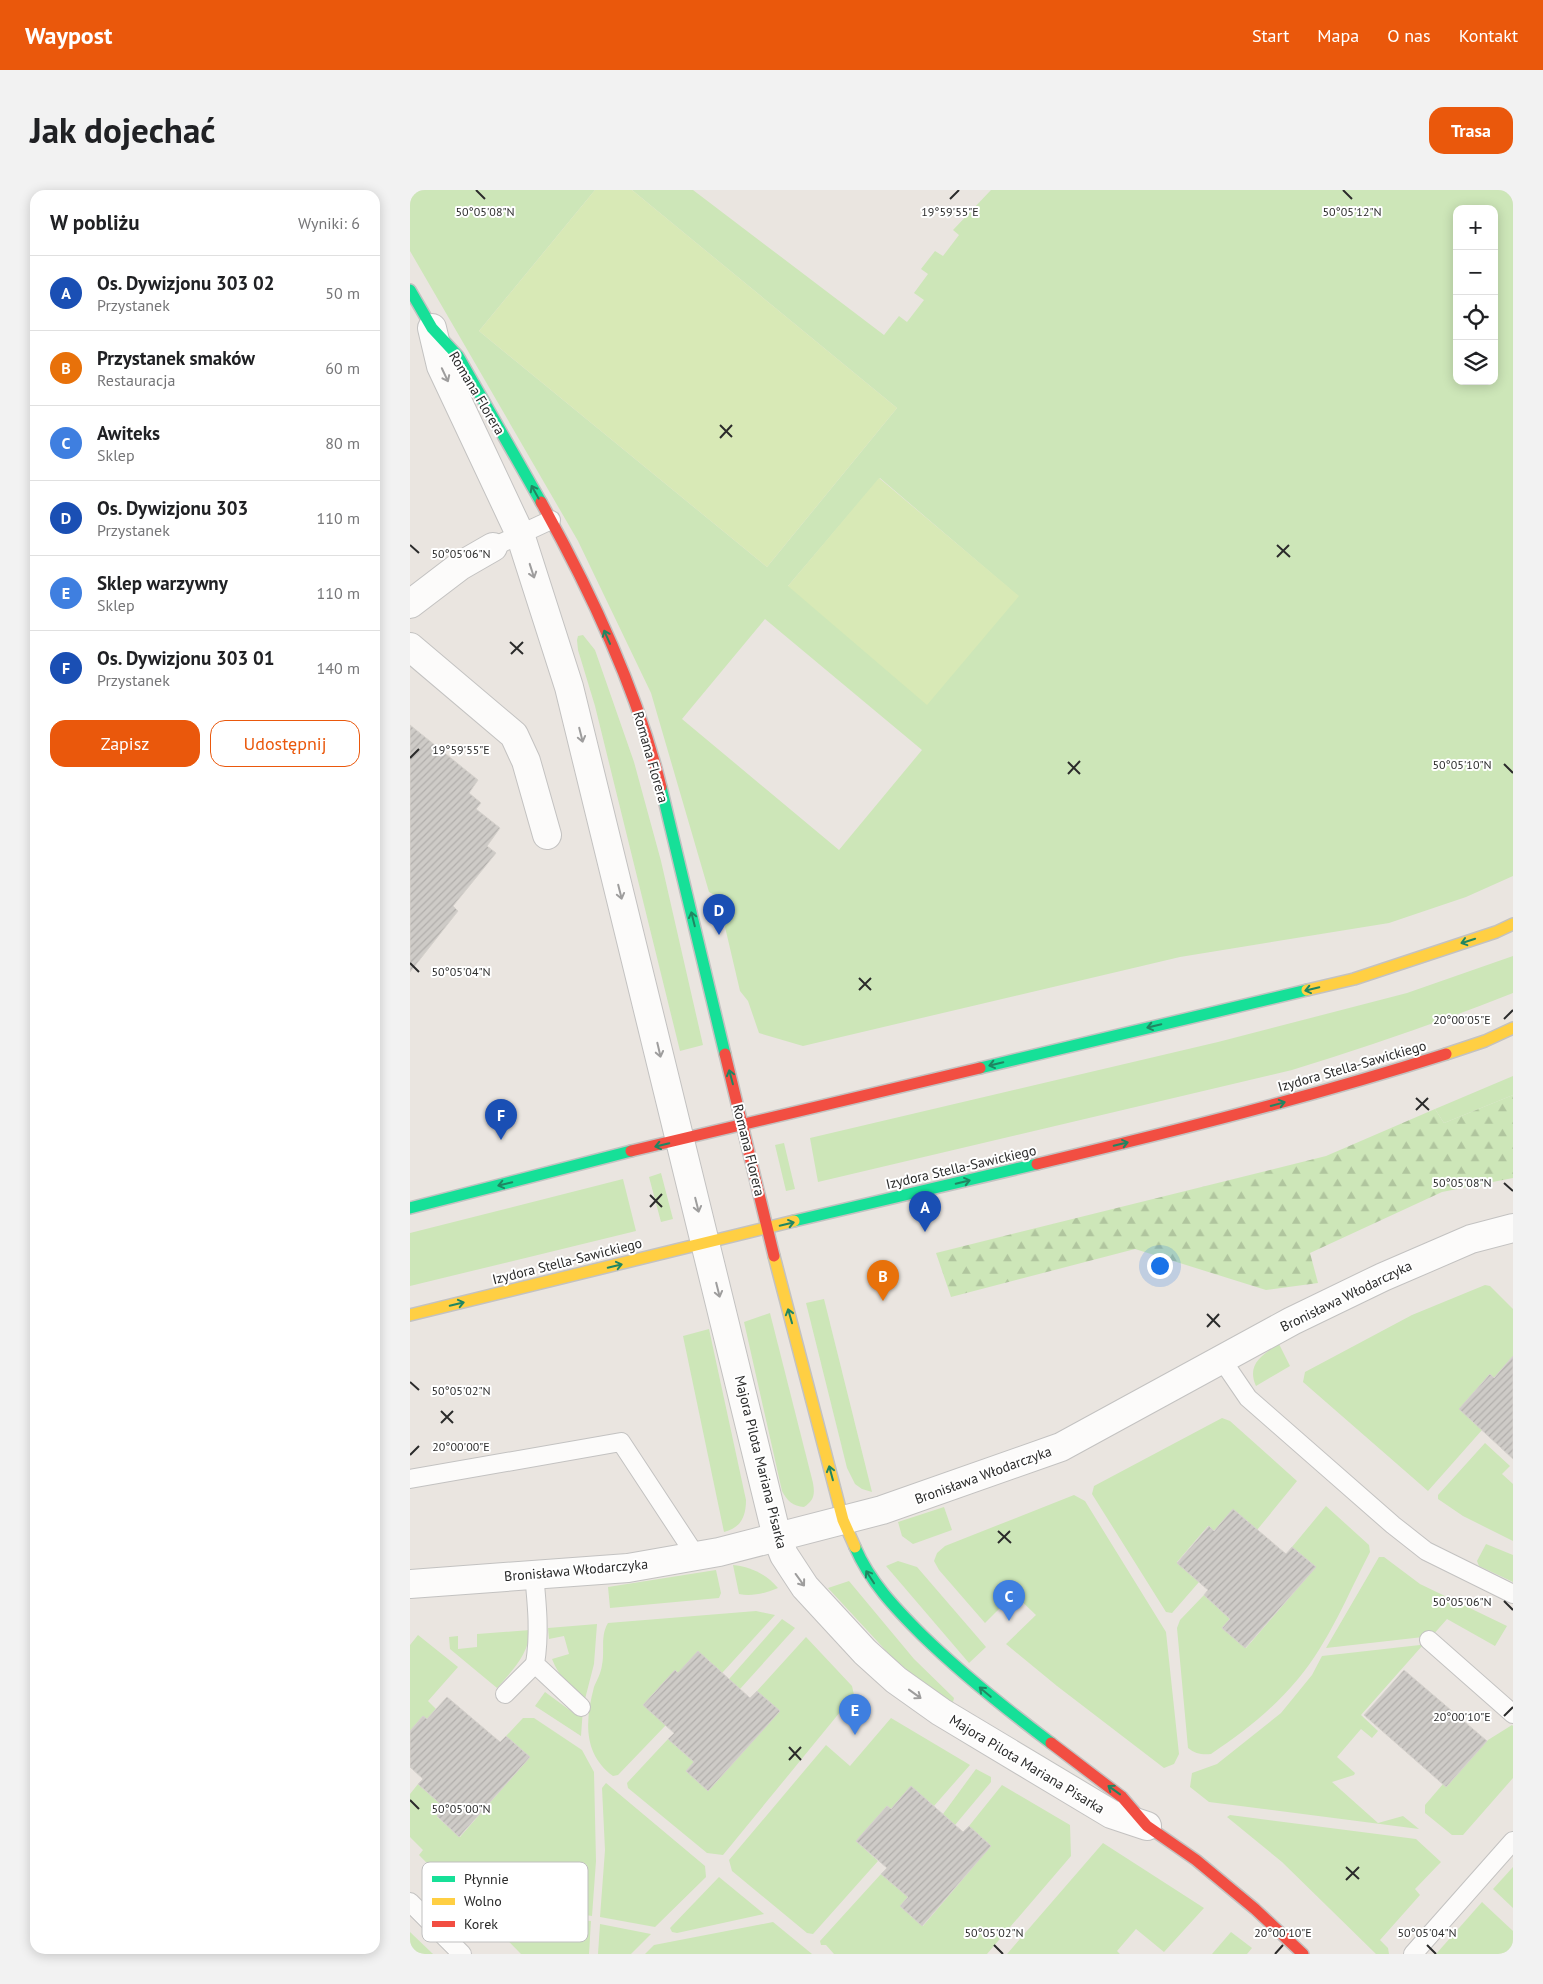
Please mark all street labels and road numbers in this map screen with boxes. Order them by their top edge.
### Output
street label: Romana Florera [445,348,509,438]
street label: Romana Florera [629,709,673,805]
street label: Izydora Stella-Sawickiego [1276,1036,1428,1096]
street label: Romana Florera [729,1102,769,1198]
street label: Izydora Stella-Sawickiego [884,1141,1038,1193]
street label: Izydora Stella-Sawickiego [490,1234,644,1288]
street label: Bronisława Włodarczyka [1277,1256,1415,1336]
street label: Majora Pilota Mariana Pisarka [731,1373,791,1551]
street label: Bronisława Włodarczyka [912,1442,1054,1508]
street label: Bronisława Włodarczyka [503,1555,649,1585]
street label: Majora Pilota Mariana Pisarka [946,1710,1108,1818]

